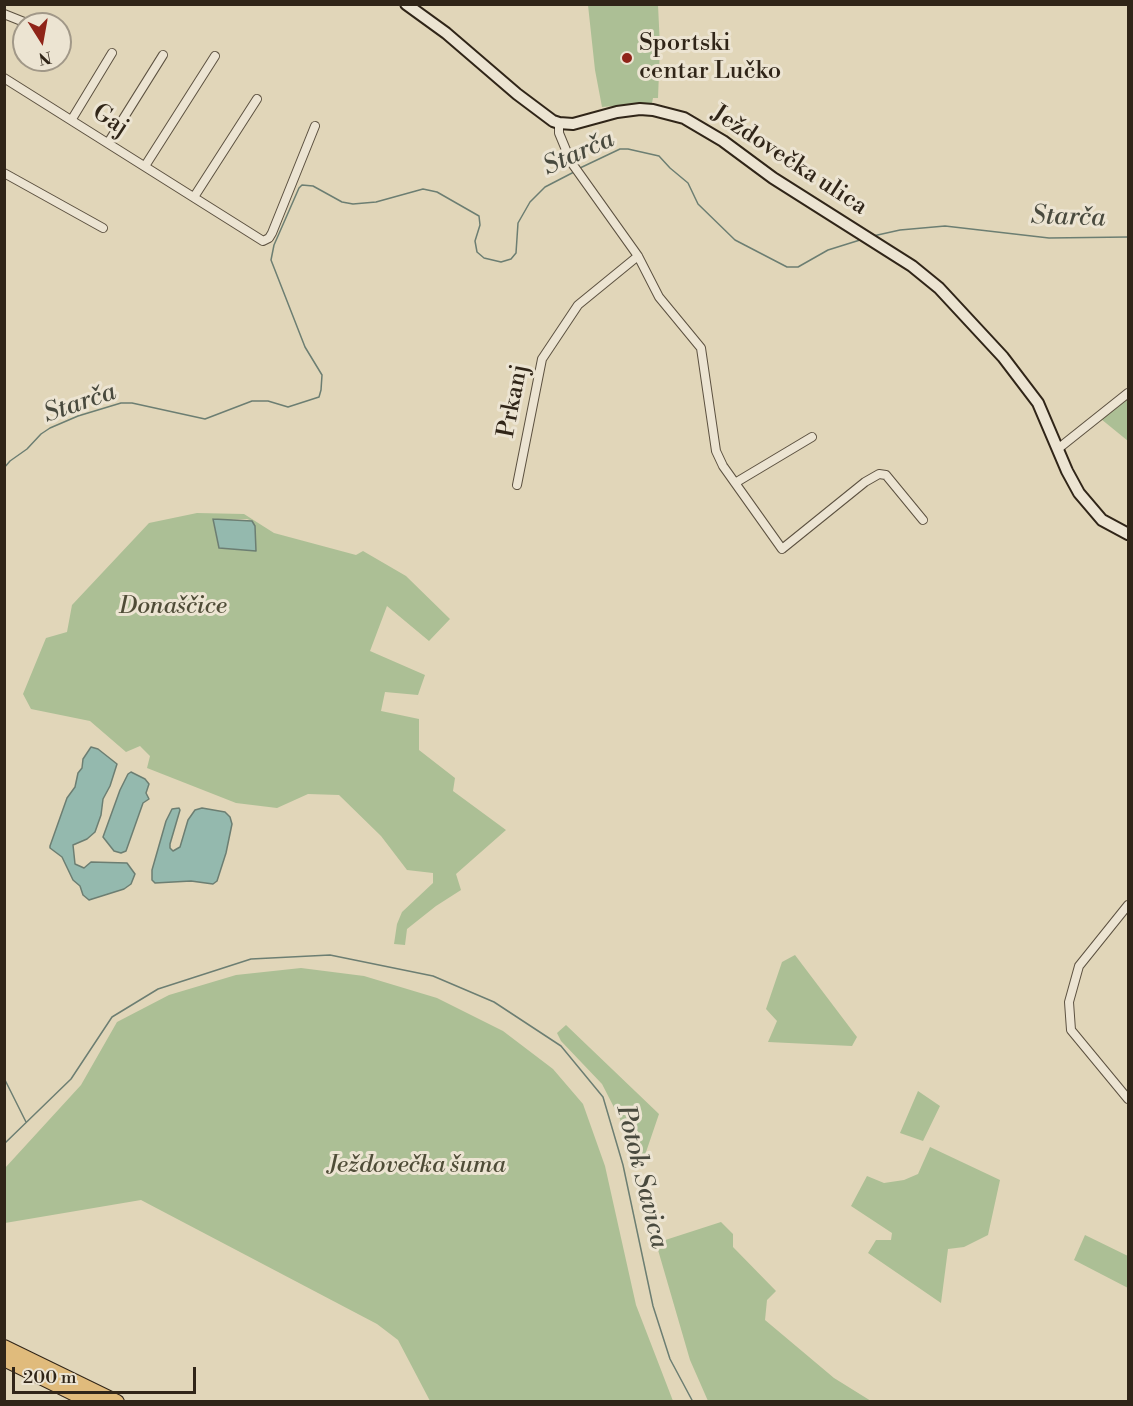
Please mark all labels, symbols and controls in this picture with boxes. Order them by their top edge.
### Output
north arrow [12,12,72,72]
place label: Sportski centar Lučko [639,30,781,86]
text: N [37,47,53,69]
marker: Sportski centar Lučko [620,51,634,65]
street label: Gaj [86,99,134,143]
street label: Ježdovečka ulica [706,100,872,222]
water label: Starča [538,125,620,183]
water label: Starča [1030,201,1106,235]
street label: Prkanj [493,362,535,440]
water label: Starča [40,377,120,431]
park label: Donaščice [119,593,227,621]
water label: Potok Savica [608,1102,674,1252]
park label: Ježdovečka šuma [328,1152,506,1180]
scale bar [15,1355,200,1393]
text: 200 m [23,1366,77,1389]

